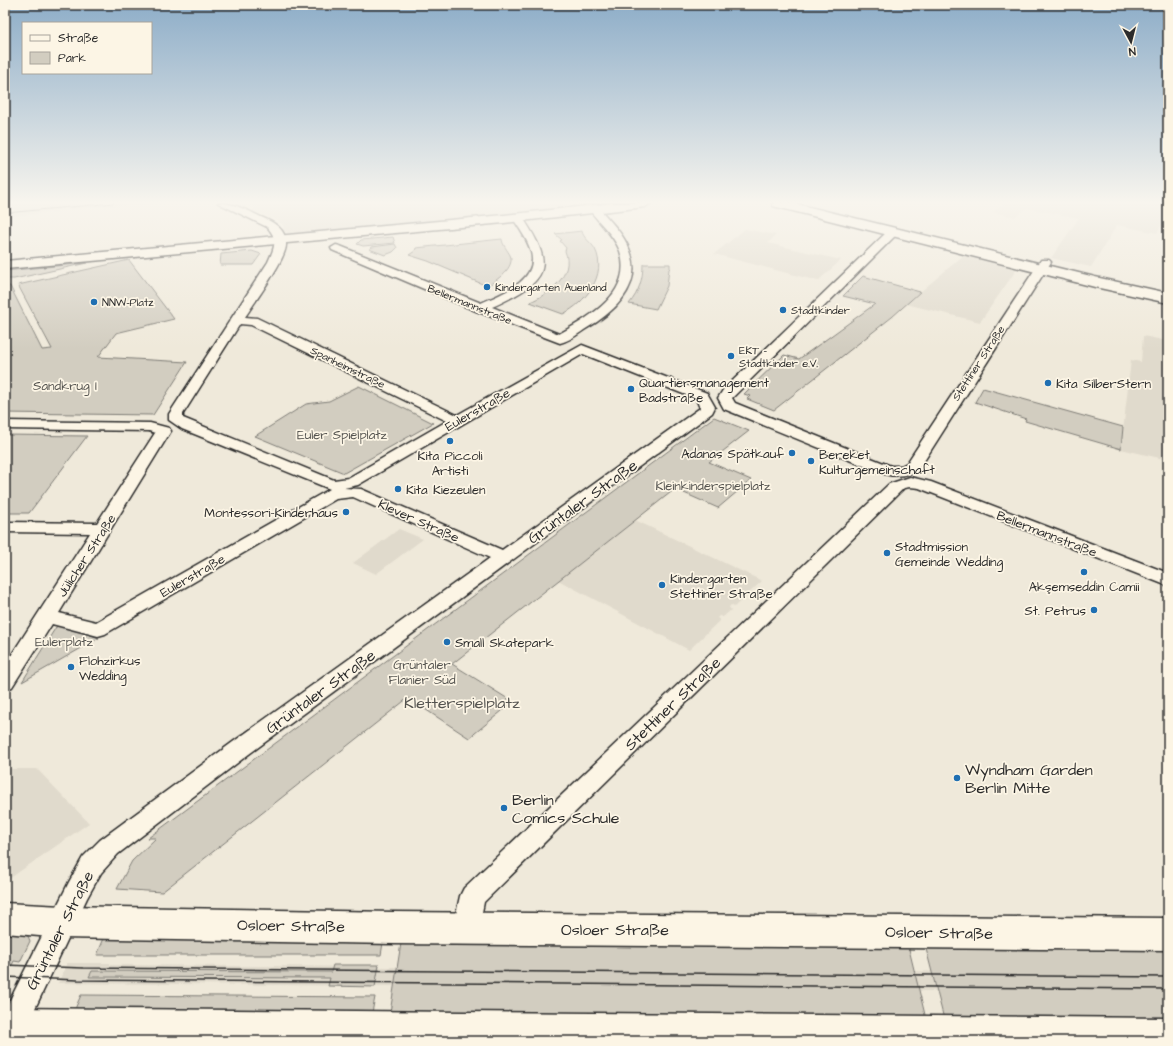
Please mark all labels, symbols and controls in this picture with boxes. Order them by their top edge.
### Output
legend [22,22,152,74]
north arrow [1111,22,1151,62]
text: Straße [58,30,99,47]
text: N [1128,44,1136,59]
text: Park [58,50,86,67]
place label: Kindergarten Auenland [495,280,607,296]
street label: Bellermannstraße [425,281,514,328]
marker: Kindergarten Auenland [482,282,492,292]
place label: NNW-Platz [102,295,154,310]
marker: NNW-Platz [89,297,99,307]
place label: Stadtkinder [791,303,850,318]
marker: Stadtkinder [778,305,788,315]
street label: Stettiner Straße [948,323,1008,404]
street label: Spanheimstraße [308,343,388,392]
place label: EKT - Stadtkinder e.V. [739,343,819,371]
marker: EKT - Stadtkinder e.V. [726,351,736,361]
place label: Quartiersmanagement Badstraße [639,374,770,407]
place label: Kita SilberStern [1056,375,1152,393]
park label: Sandkrug I [33,377,97,396]
marker: Kita SilberStern [1043,378,1053,388]
street label: Eulerstraße [442,384,513,436]
marker: Quartiersmanagement Badstraße [626,384,636,394]
park label: Euler Spielplatz [297,426,388,444]
marker: Kita Piccoli Artisti [445,436,455,446]
place label: Adanas Spätkauf [681,445,784,463]
place label: Bereket Kulturgemeinschaft [819,446,935,480]
place label: Kita Piccoli Artisti [418,447,483,480]
marker: Adanas Spätkauf [787,448,797,458]
street label: Grüntaler Straße [523,454,642,549]
marker: Bereket Kulturgemeinschaft [806,456,816,466]
park label: Kleinkinderspielplatz [655,477,771,495]
place label: Kita Kiezeulen [406,481,486,499]
marker: Kita Kiezeulen [393,484,403,494]
street label: Klever Straße [375,495,462,547]
place label: Montessori-Kinderhaus [204,504,338,522]
marker: Montessori-Kinderhaus [341,507,351,517]
street label: Bellermannstraße [994,507,1099,561]
street label: Jülicher Straße [53,511,120,600]
place label: Stadtmission Gemeinde Wedding [895,538,1004,572]
marker: Stadtmission Gemeinde Wedding [882,548,892,558]
street label: Eulerstraße [157,550,228,602]
marker: Akşemseddin Camii [1079,567,1089,577]
place label: Kindergarten Stettiner Straße [670,570,773,603]
place label: Akşemseddin Camii [1029,578,1139,596]
marker: Kindergarten Stettiner Straße [657,580,667,590]
place label: St. Petrus [1024,602,1086,620]
marker: St. Petrus [1089,605,1099,615]
park label: Eulerplatz [35,633,94,651]
place label: Small Skatepark [455,634,554,652]
marker: Small Skatepark [442,637,452,647]
street label: Grüntaler Straße [261,644,380,739]
place label: Flohzirkus Wedding [79,652,141,686]
street label: Stettiner Straße [620,652,726,756]
park label: Grüntaler Flanier Süd [388,656,456,689]
marker: Flohzirkus Wedding [66,662,76,672]
park label: Kletterspielplatz [404,692,520,714]
place label: Wyndham Garden Berlin Mitte [965,759,1093,799]
marker: Wyndham Garden Berlin Mitte [952,773,962,783]
place label: Berlin Comics Schule [512,789,620,829]
marker: Berlin Comics Schule [499,803,509,813]
street label: Grüntaler Straße [20,867,100,994]
street label: Osloer Straße [237,914,345,938]
street label: Osloer Straße [561,919,669,941]
street label: Osloer Straße [885,921,993,945]

